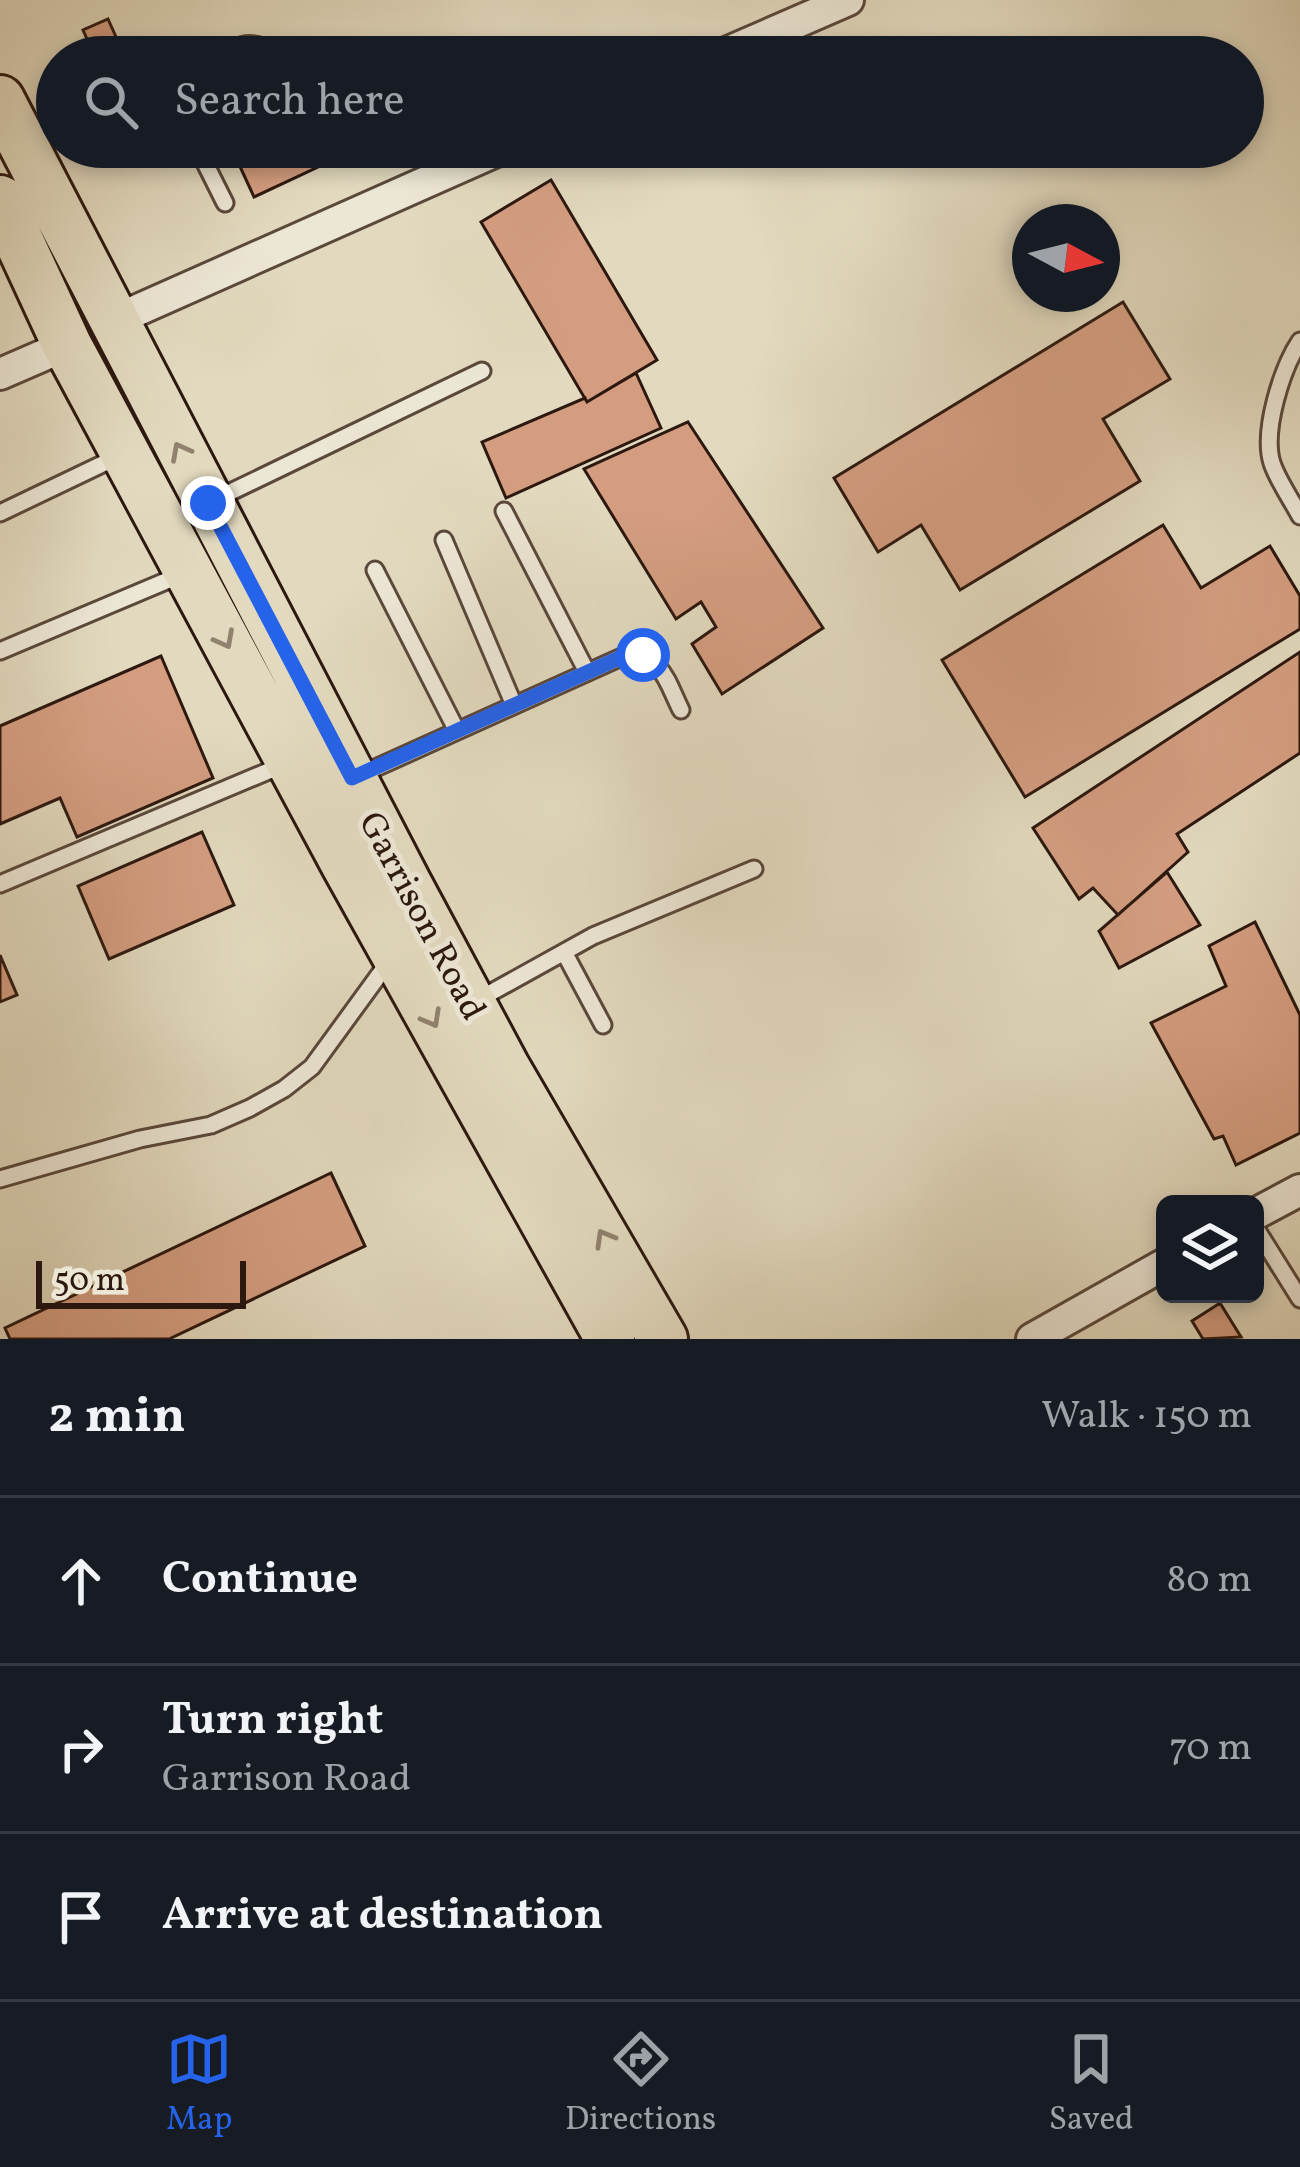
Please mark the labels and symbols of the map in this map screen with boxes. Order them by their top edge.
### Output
north arrow [1012,204,1120,312]
one-way arrow [171,442,195,463]
route end [181,476,235,530]
one-way arrow [211,628,234,650]
route start [616,628,670,682]
street label: Garrison Road [344,804,496,1030]
one-way arrow [418,1007,441,1028]
one-way arrow [595,1229,618,1251]
scale bar [36,1255,246,1308]

